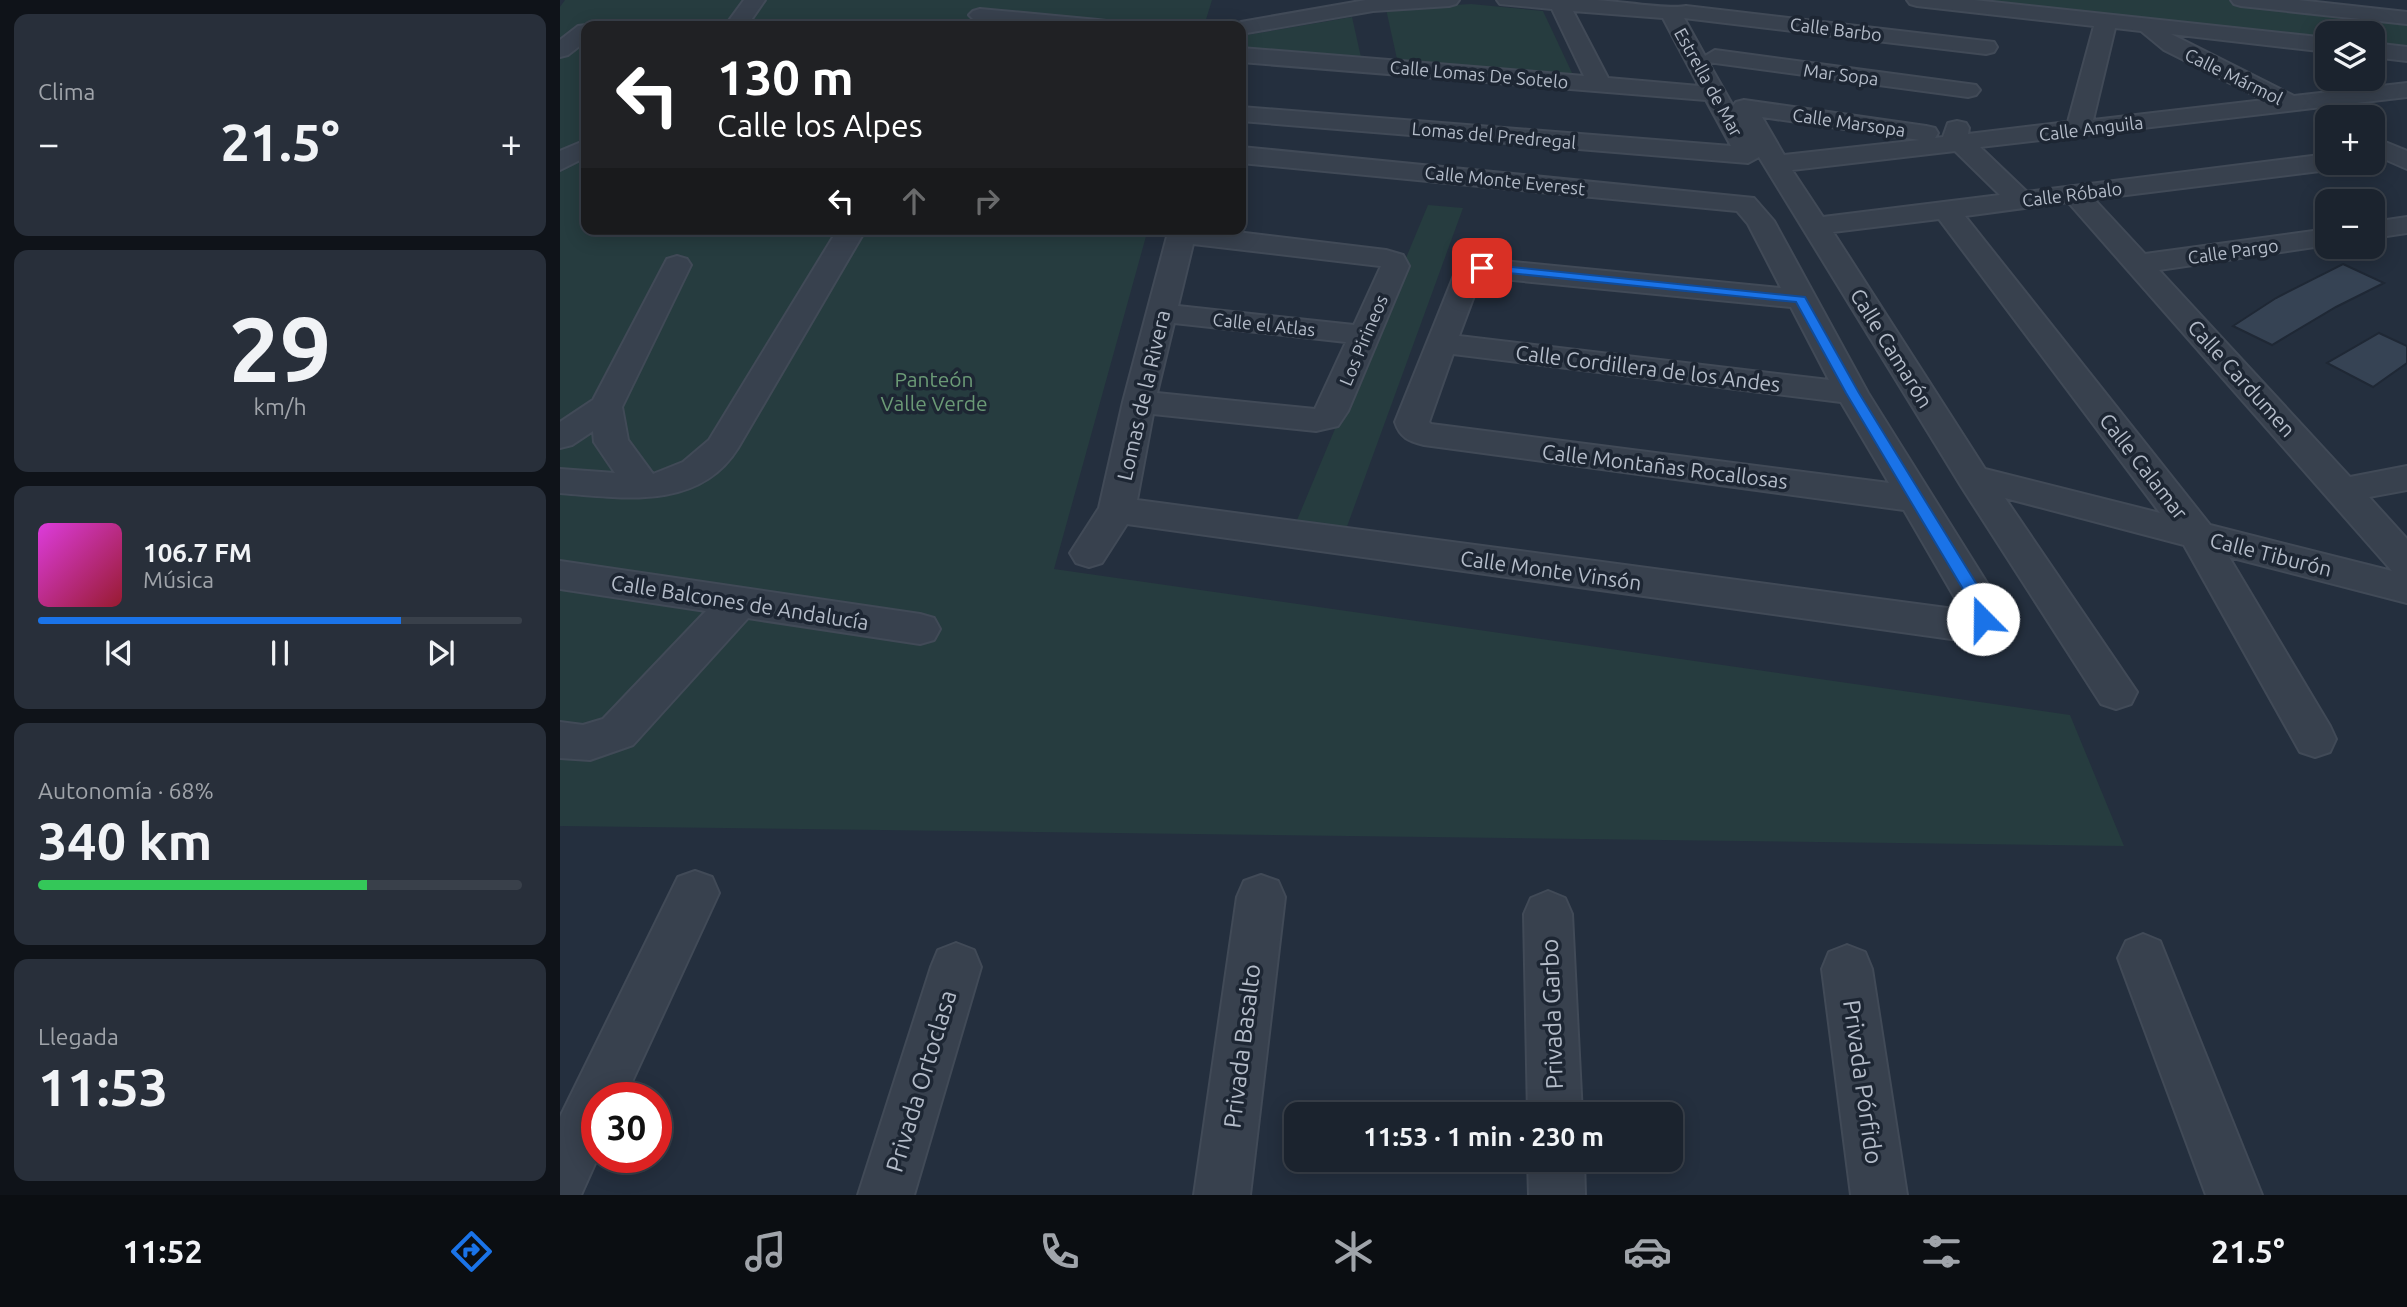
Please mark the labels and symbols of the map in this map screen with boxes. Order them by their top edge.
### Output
street label: Calle Barbo [1789,13,1883,45]
street label: Estrella de Mar [1671,24,1747,140]
street label: Calle Mármol [2182,44,2286,108]
street label: Calle Lomas De Sotelo [1389,56,1569,92]
street label: Mar Sopa [1802,59,1880,89]
street label: Calle Marsopa [1791,104,1907,140]
street label: Calle Anguila [2038,112,2144,144]
street label: Lomas del Predregal [1411,118,1577,152]
street label: Calle Monte Everest [1424,162,1586,198]
street label: Calle Róbalo [2021,178,2123,210]
street label: Calle Pargo [2186,235,2280,267]
pin [1452,238,1512,298]
street label: Calle Camarón [1846,284,1938,412]
street label: Los Pirineos [1335,291,1391,388]
street label: Lomas de la Rivera [1112,307,1174,483]
street label: Calle el Atlas [1212,309,1317,339]
street label: Calle Cardumen [2183,315,2301,441]
street label: Calle Cordillera de los Andes [1514,340,1782,396]
park label: Panteón Valle Verde [880,367,988,415]
street label: Calle Calamar [2095,408,2193,524]
street label: Calle Montañas Rocallosas [1541,439,1789,493]
street label: Calle Tiburón [2208,527,2334,581]
street label: Calle Monte Vinsón [1459,545,1643,595]
street label: Calle Balcones de Andalucía [609,570,871,634]
position arrow [1946,582,2020,656]
street label: Privada Garbo [1536,938,1568,1090]
street label: Privada Basalto [1219,962,1265,1130]
street label: Privada Ortoclasa [880,987,962,1175]
street label: Privada Pórfido [1838,998,1888,1166]
speed limit sign: 30 [581,1082,672,1173]

